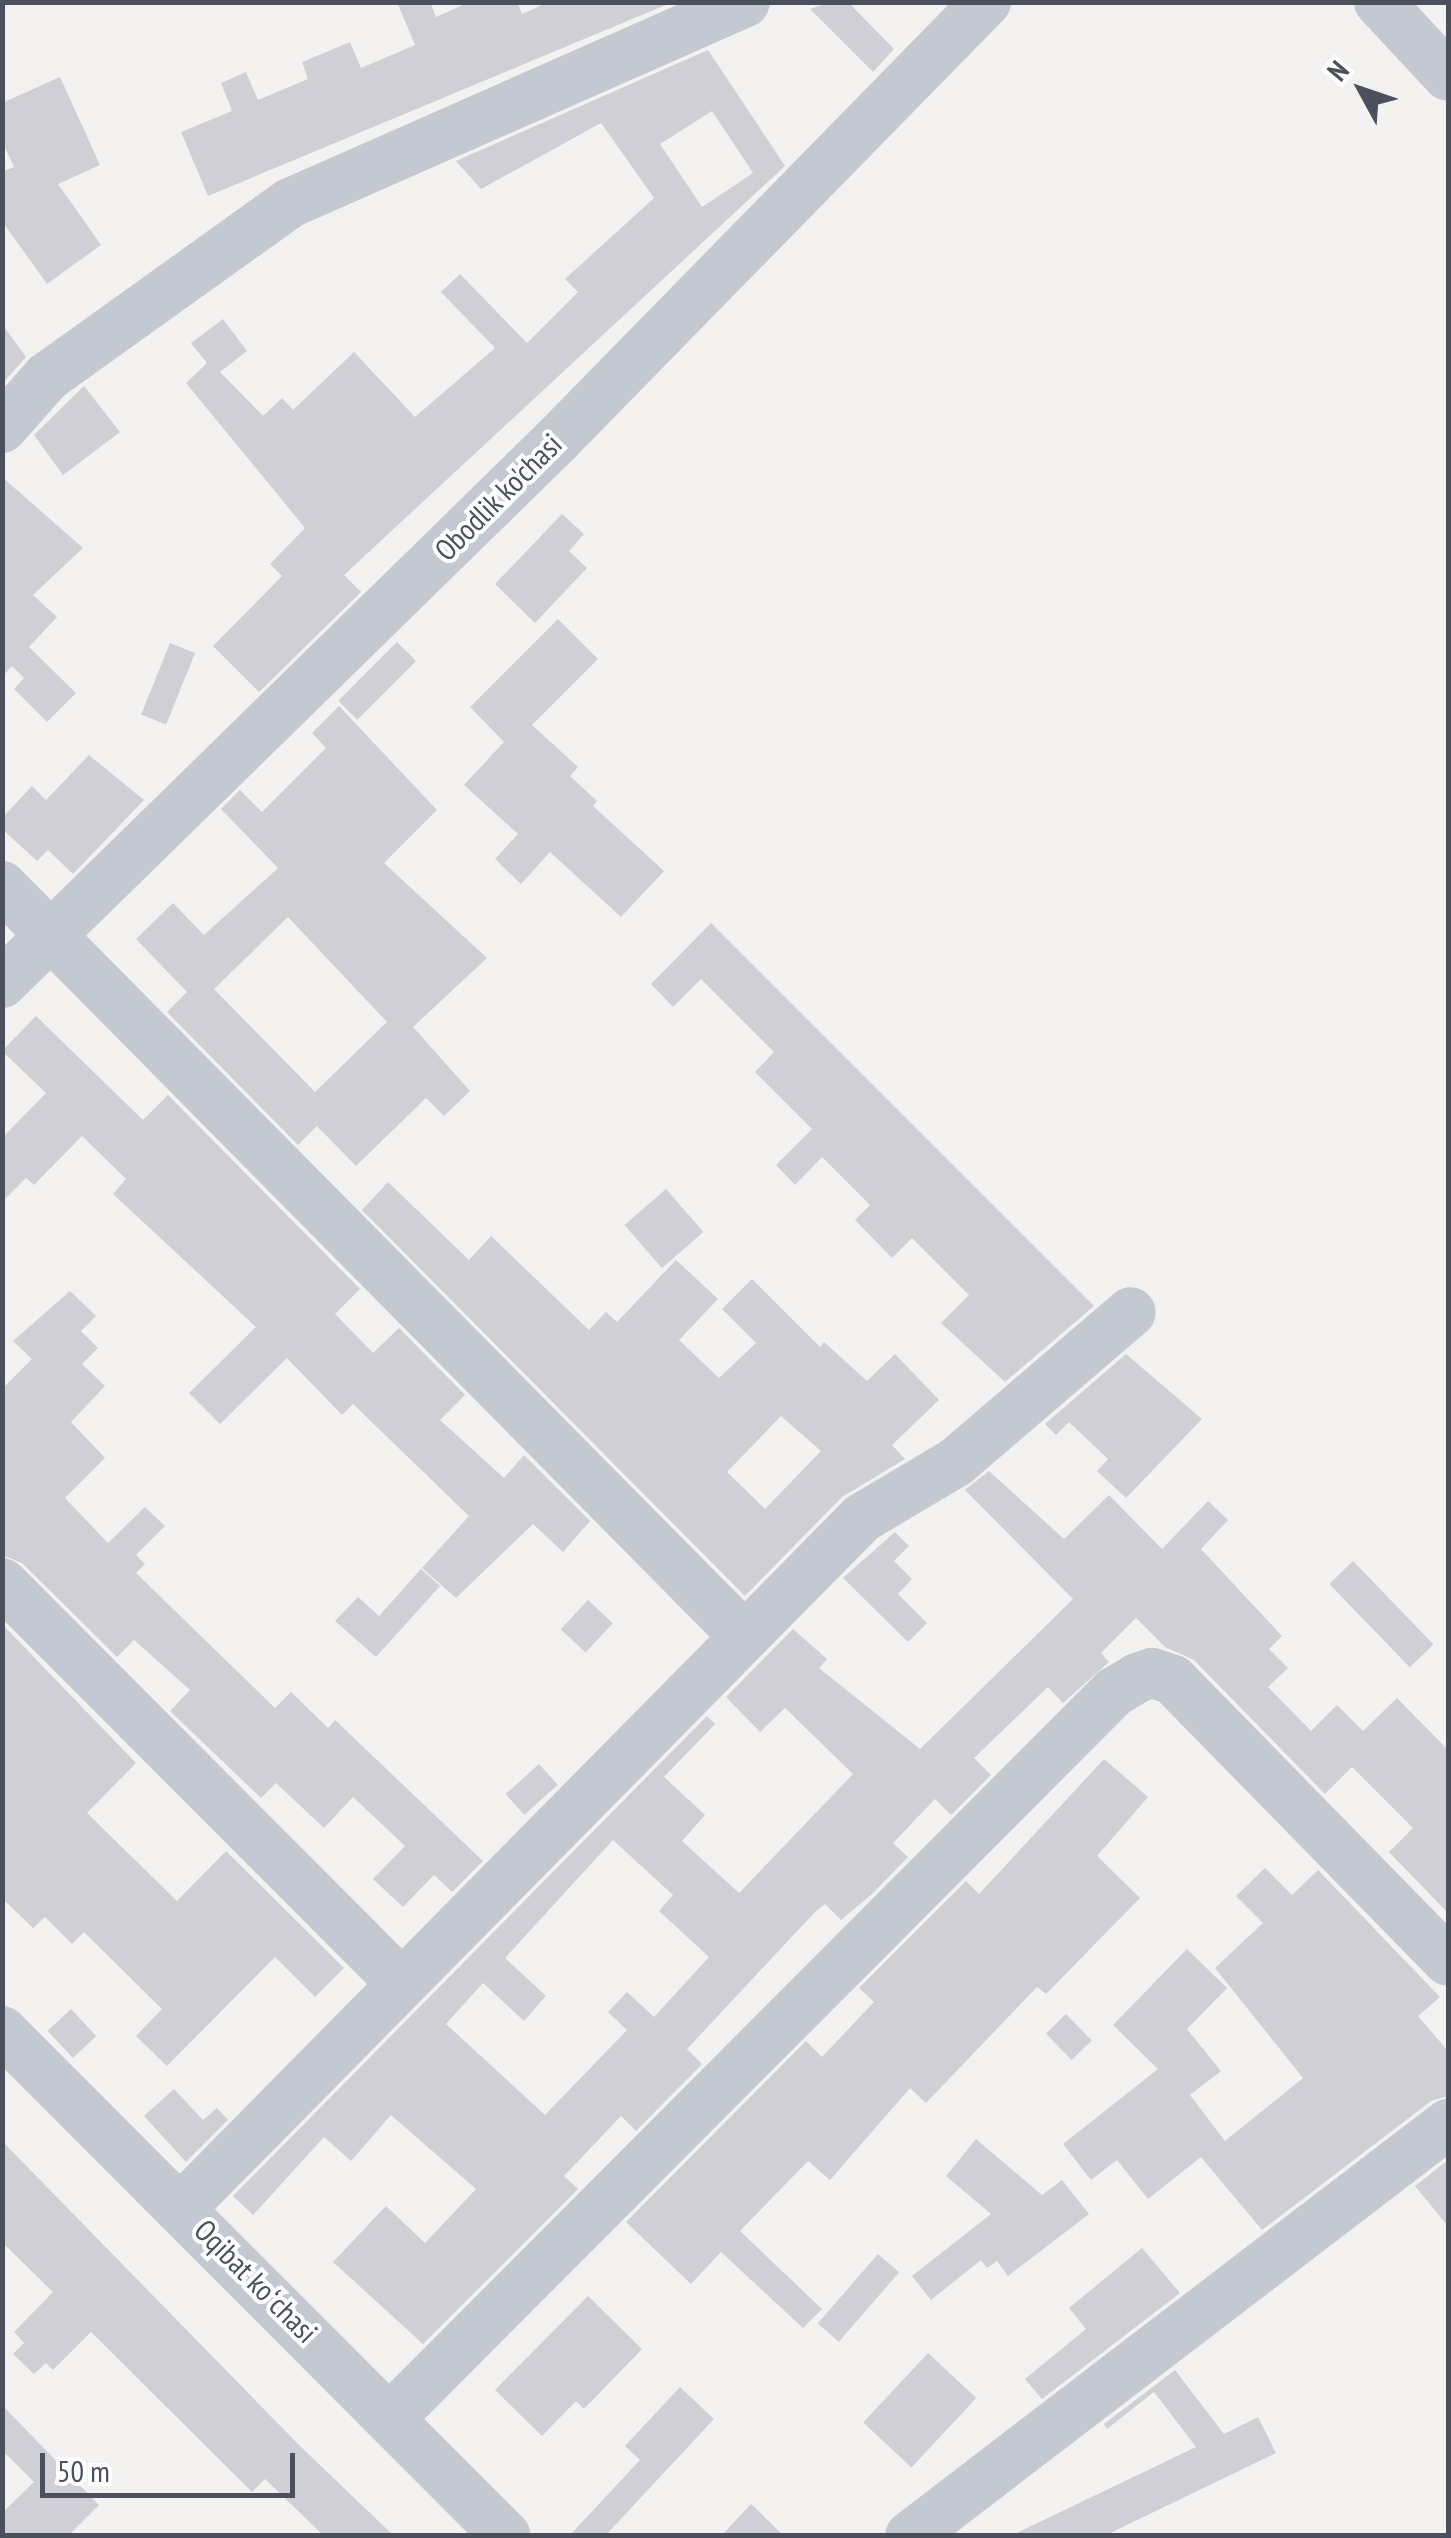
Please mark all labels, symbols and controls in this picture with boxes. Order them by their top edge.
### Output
north arrow [1311,40,1411,140]
text: N [1319,53,1357,88]
street label: Obodlik ko'chasi [427,426,569,568]
street label: Oqibat koʻchasi [187,2212,325,2350]
scale bar [45,2433,300,2495]
text: 50 m [57,2451,110,2490]

